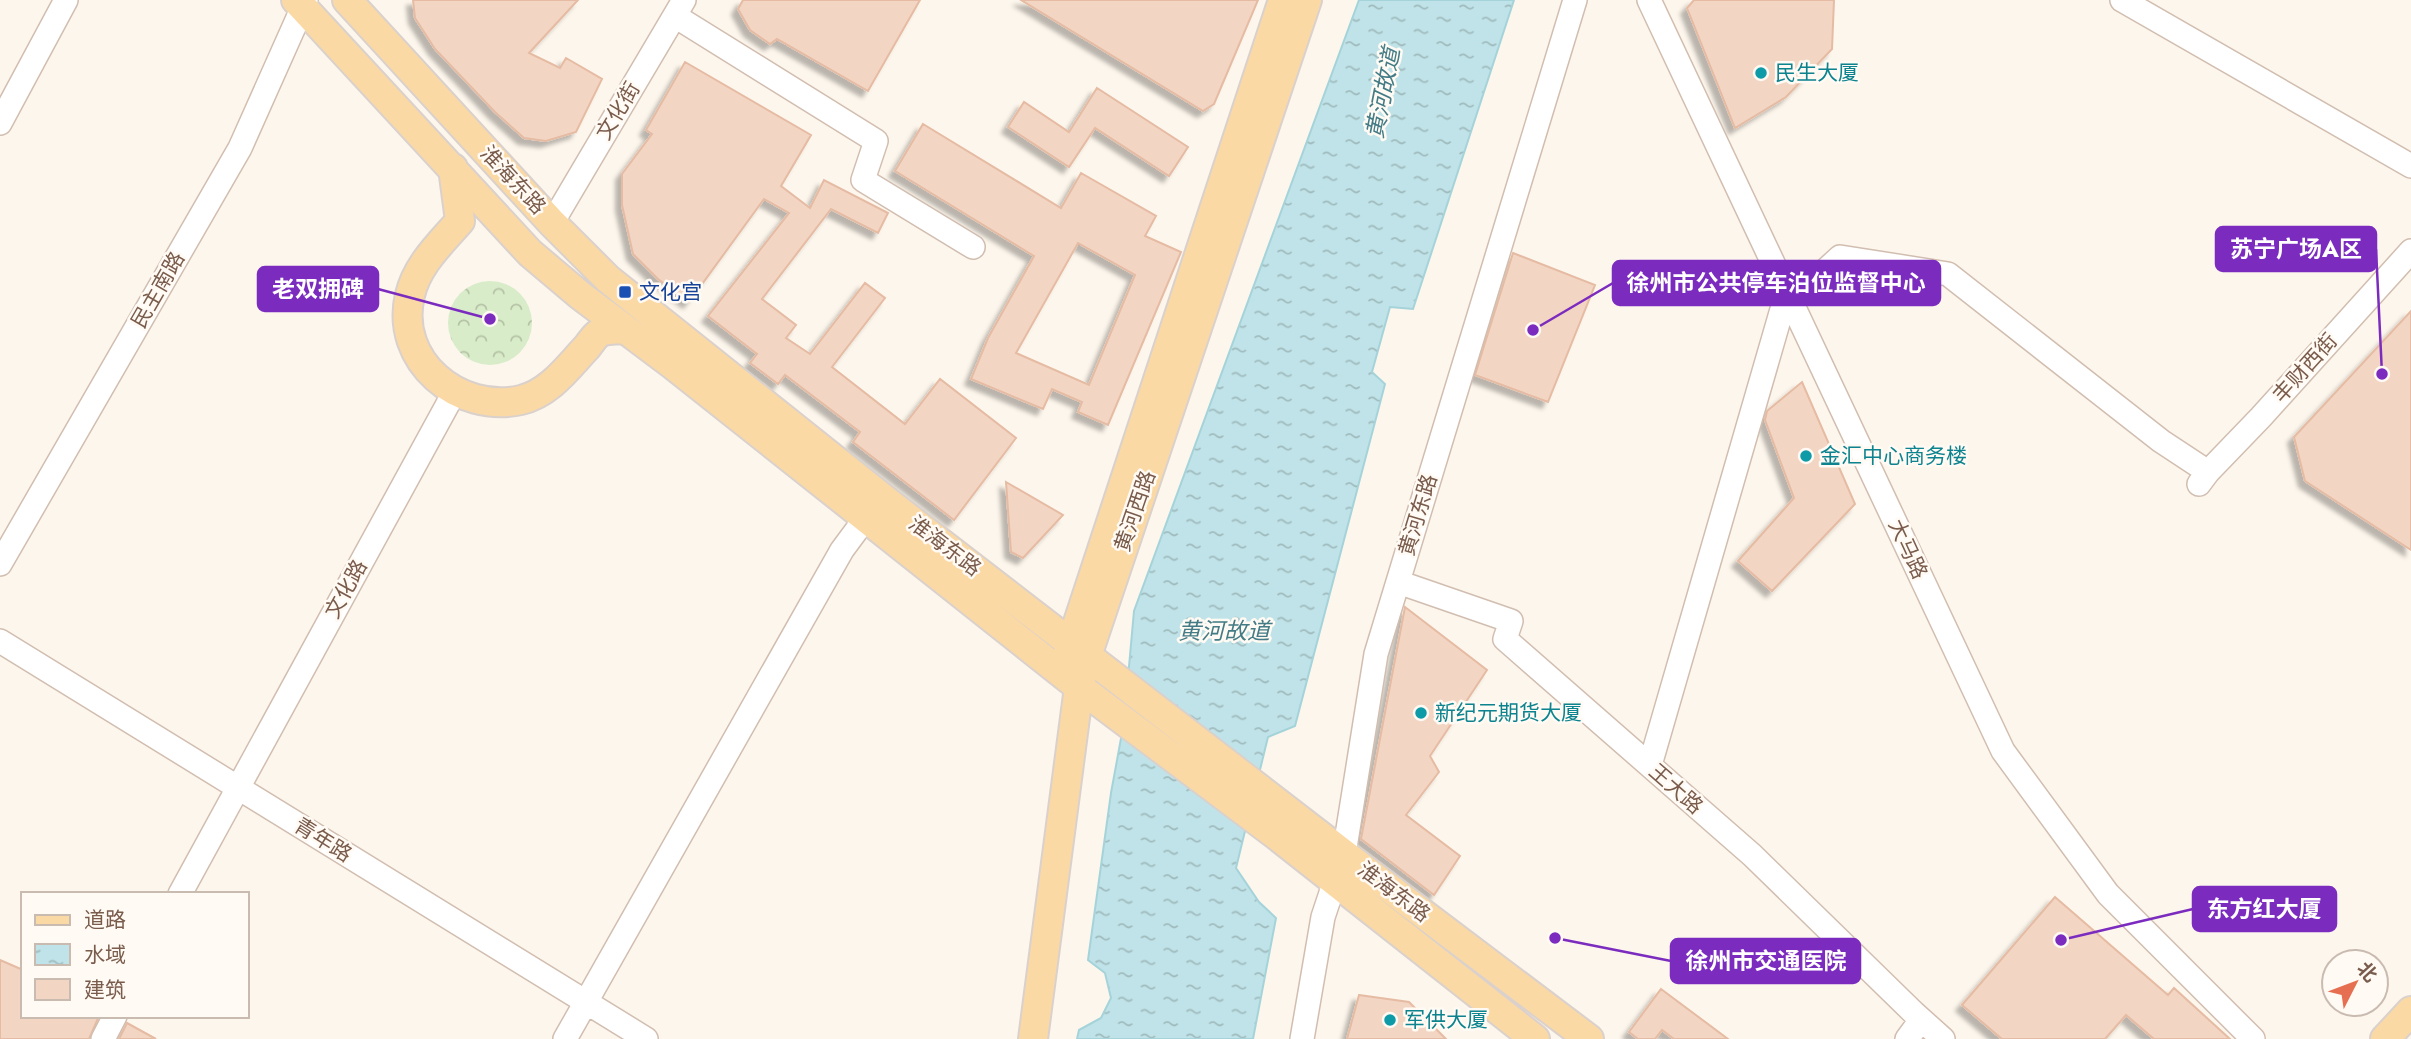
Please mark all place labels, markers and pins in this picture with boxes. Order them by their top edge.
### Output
place label: 民生大厦 [1775,58,1859,88]
marker: 民生大厦 [1753,65,1769,81]
callout: 苏宁广场A区 [2216,227,2376,271]
callout: 徐州市公共停车泊位监督中心 [1613,261,1940,305]
callout: 老双拥碑 [258,267,378,311]
place label: 文化宫 [639,277,702,307]
marker: 文化宫 [617,284,633,300]
place label: 金汇中心商务楼 [1820,441,1967,471]
marker: 金汇中心商务楼 [1798,448,1814,464]
place label: 新纪元期货大厦 [1435,698,1582,728]
marker: 新纪元期货大厦 [1413,705,1429,721]
callout: 东方红大厦 [2193,887,2336,931]
callout: 徐州市交通医院 [1671,939,1860,983]
place label: 军供大厦 [1404,1005,1488,1035]
marker: 军供大厦 [1382,1012,1398,1028]

